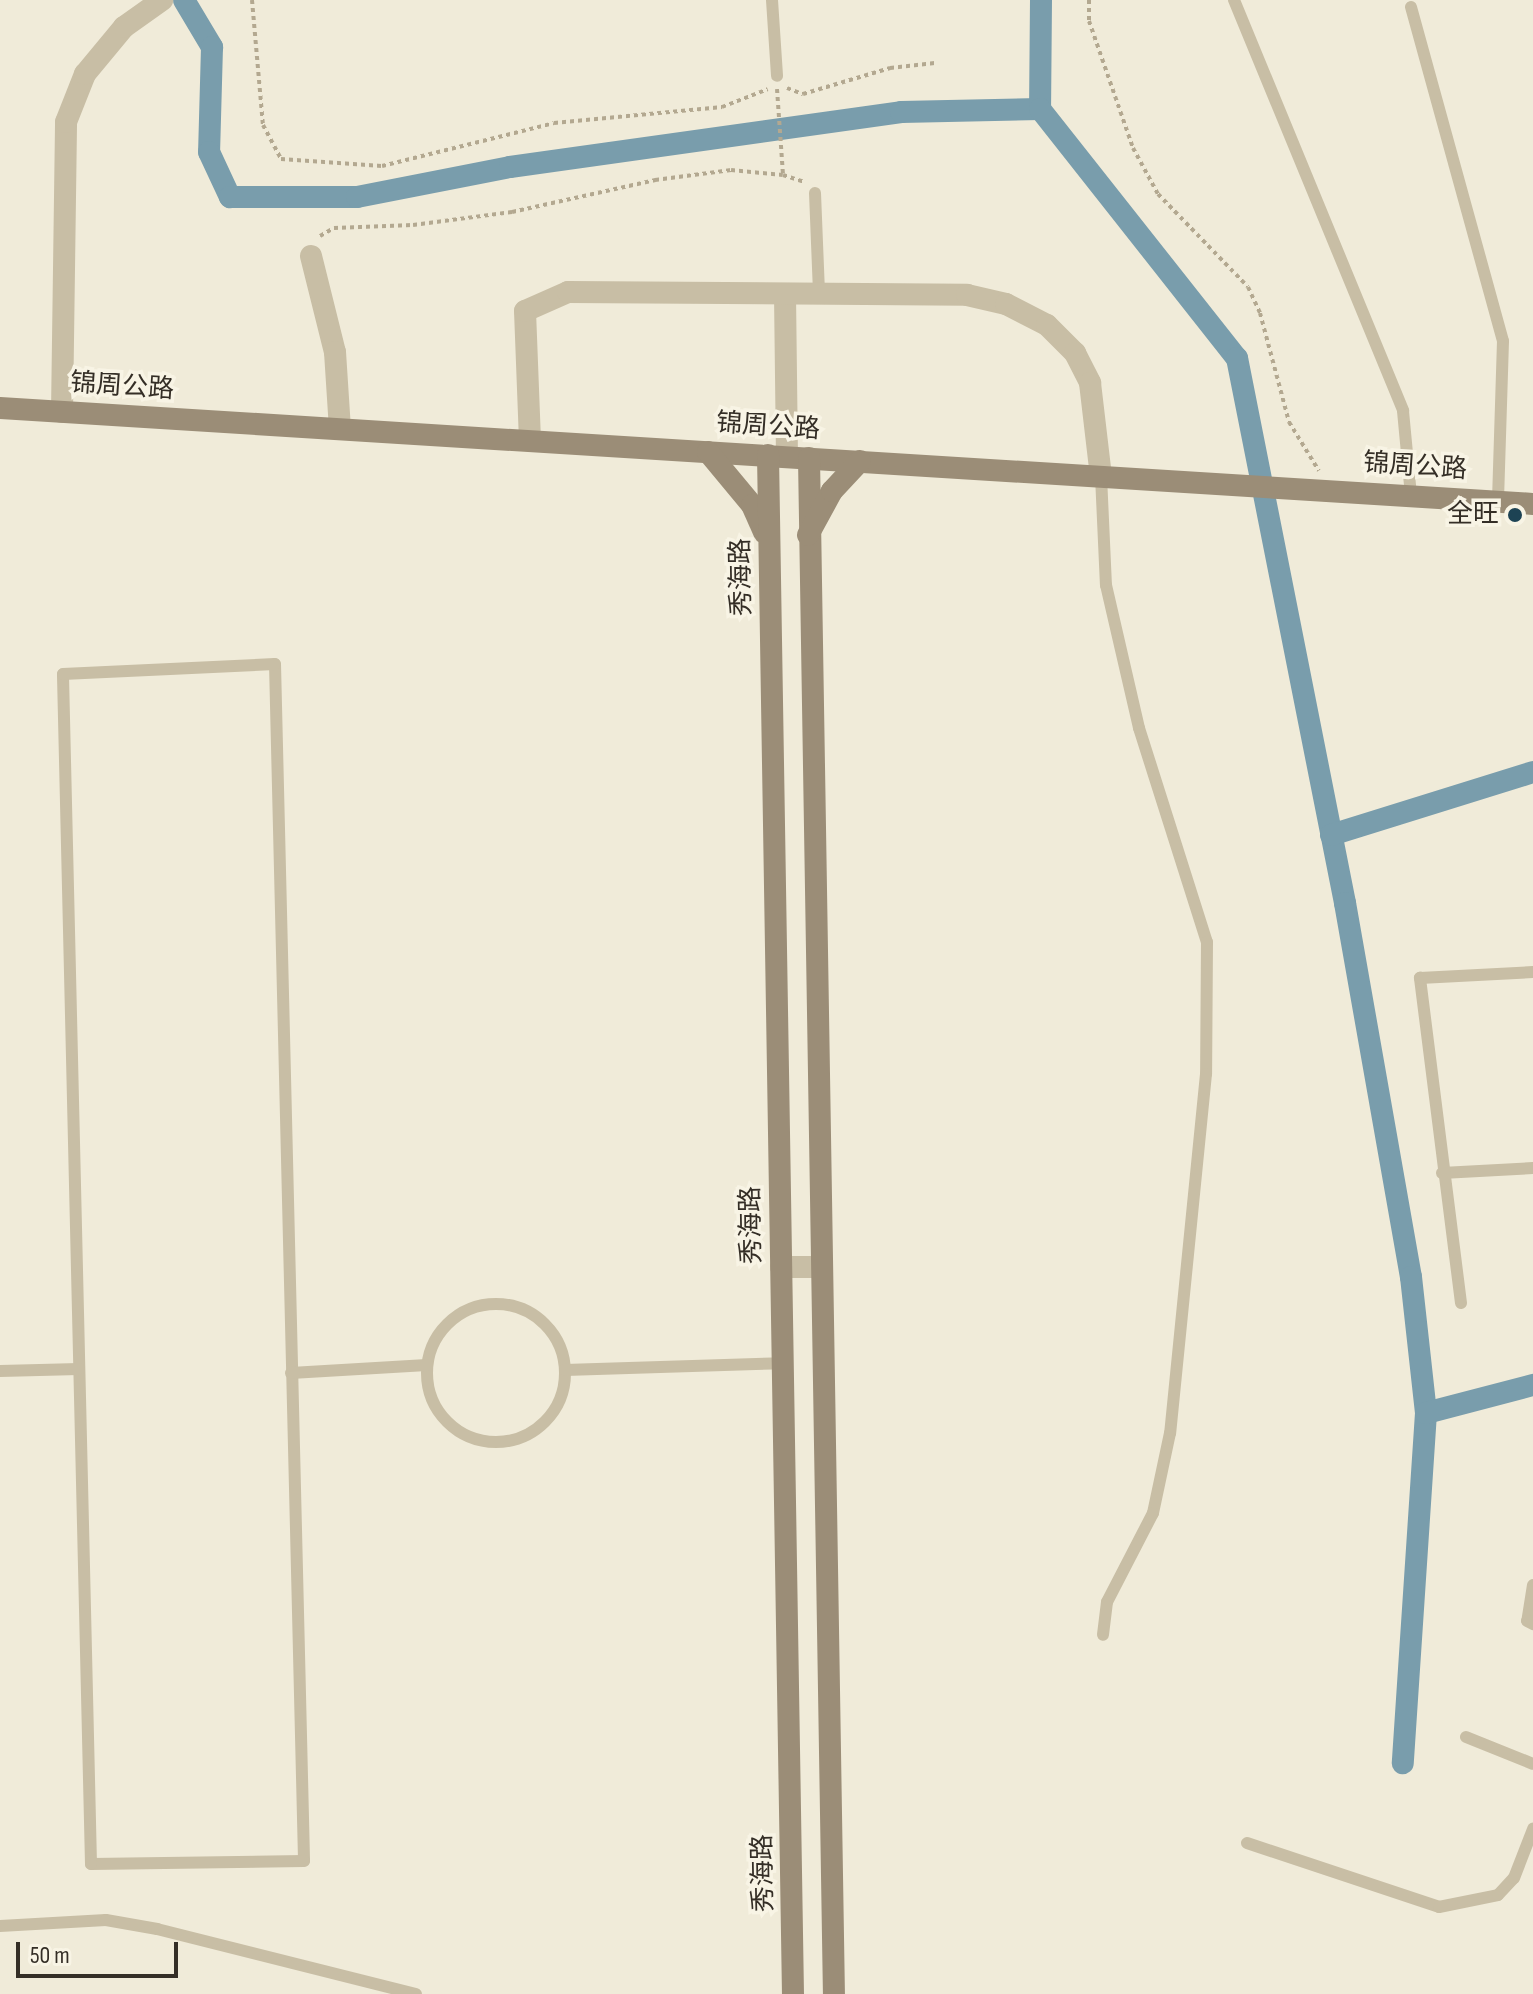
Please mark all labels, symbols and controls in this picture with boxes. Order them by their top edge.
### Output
street label: 锦周公路 [69,368,175,406]
street label: 锦周公路 [715,408,821,446]
street label: 锦周公路 [1362,448,1468,486]
place label: 全旺 [1447,499,1499,531]
marker: 全旺 [1506,506,1524,524]
street label: 秀海路 [726,538,758,616]
street label: 秀海路 [736,1186,768,1264]
street label: 秀海路 [748,1834,780,1912]
scale bar [20,1926,182,1976]
text: 50 m [30,1941,70,1970]

